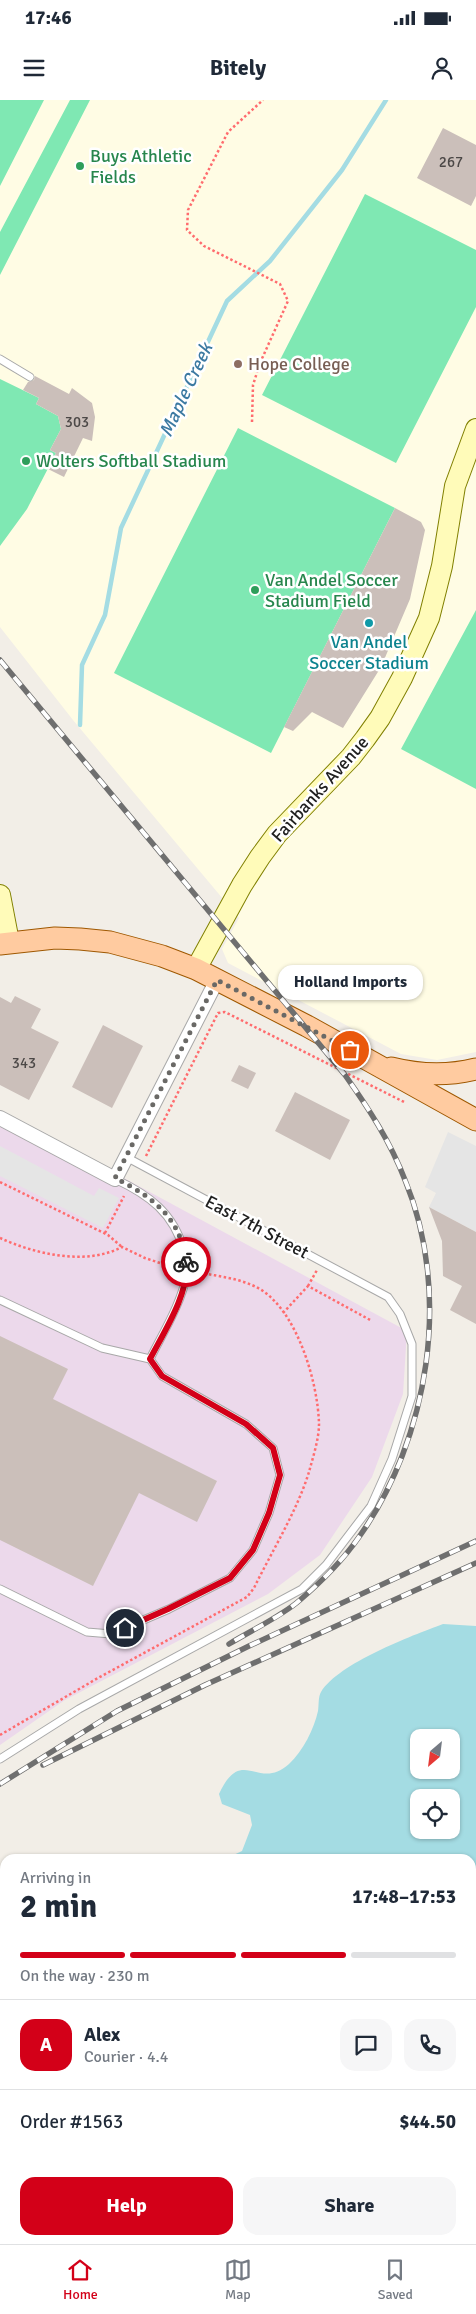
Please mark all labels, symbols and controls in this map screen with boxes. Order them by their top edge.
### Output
text: 17:46 [25,6,72,30]
icon: menu [20,54,48,82]
text: Bitely [210,54,266,81]
icon: person [428,54,456,82]
place label: Buys Athletic Fields [90,145,192,188]
house number: 267 [439,153,463,171]
marker: Buys Athletic Fields [74,160,86,172]
water label: Maple Creek [154,338,219,441]
place label: Hope College [248,353,350,375]
marker: Hope College [232,358,244,370]
house number: 303 [65,413,89,431]
place label: Wolters Softball Stadium [36,450,226,472]
marker: Wolters Softball Stadium [20,455,32,467]
place label: Van Andel Soccer Stadium Field [265,569,398,612]
marker: Van Andel Soccer Stadium Field [249,584,261,596]
marker: Van Andel Soccer Stadium [363,617,375,629]
place label: Van Andel Soccer Stadium [309,631,429,674]
street label: Fairbanks Avenue [267,731,373,847]
callout: Holland Imports [278,965,422,1000]
text: Holland Imports [294,972,407,992]
pin [329,1029,371,1071]
icon: bag [336,1036,364,1064]
house number: 343 [12,1054,36,1072]
street label: East 7th Street [202,1191,312,1263]
courier [161,1237,211,1287]
icon: bike [172,1248,200,1276]
pin [104,1607,146,1649]
icon: home [111,1614,139,1642]
north arrow [410,1729,460,1779]
map controls [410,1729,460,1839]
button: locate [410,1789,460,1839]
text: Arriving in [20,1868,91,1888]
text: 17:48–17:53 [352,1885,456,1909]
text: 2 min [20,1887,97,1926]
text: On the way · 230 m [20,1966,150,1986]
button: chat [340,2019,392,2071]
button: phone [404,2019,456,2071]
text: Alex [84,2023,120,2047]
text: A [40,2033,52,2057]
text: Courier · 4.4 [84,2047,168,2067]
text: Order #1563 [20,2110,123,2134]
text: $44.50 [399,2110,456,2134]
button: Help [20,2177,233,2235]
button: Share [243,2177,456,2235]
tab: Home [63,2256,98,2303]
tab: Map [224,2256,252,2303]
tab: Saved [378,2256,413,2303]

